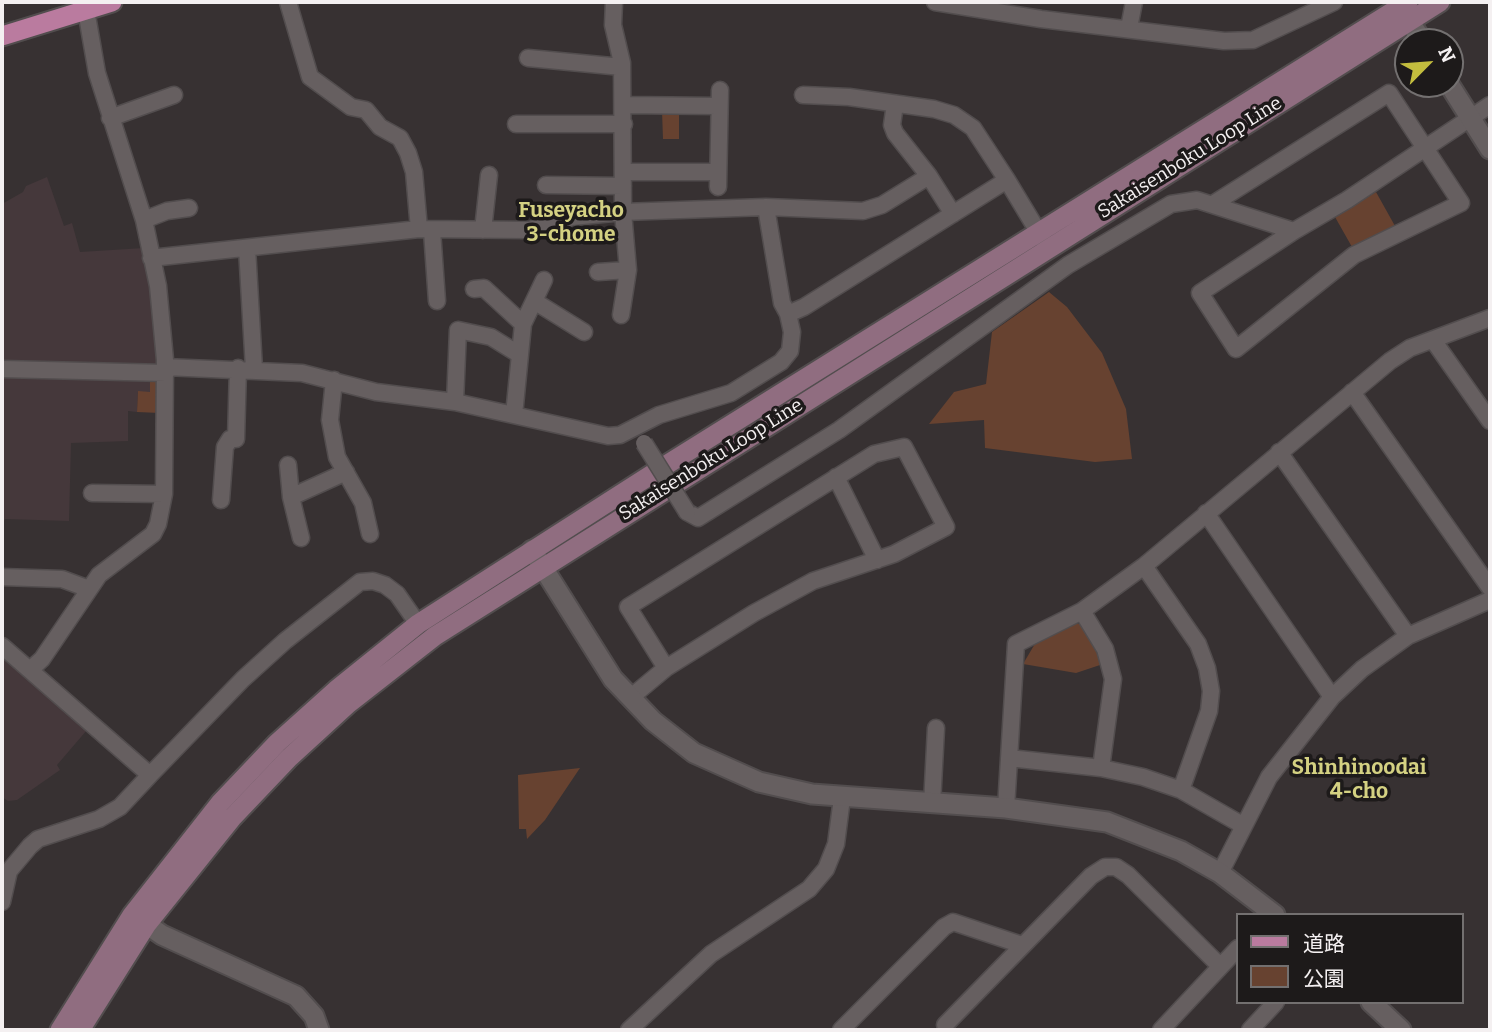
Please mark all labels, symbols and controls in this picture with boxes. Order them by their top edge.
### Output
north arrow [1394,28,1464,98]
text: N [1433,43,1460,66]
street label: Sakaisenboku Loop Line [1094,92,1286,224]
district label: Fuseyacho 3-chome [518,198,624,248]
street label: Sakaisenboku Loop Line [615,394,807,526]
district label: Shinhinoodai 4-cho [1292,755,1426,805]
legend [1236,913,1464,1004]
text: 道路 [1303,931,1345,957]
text: 公園 [1303,966,1345,992]

